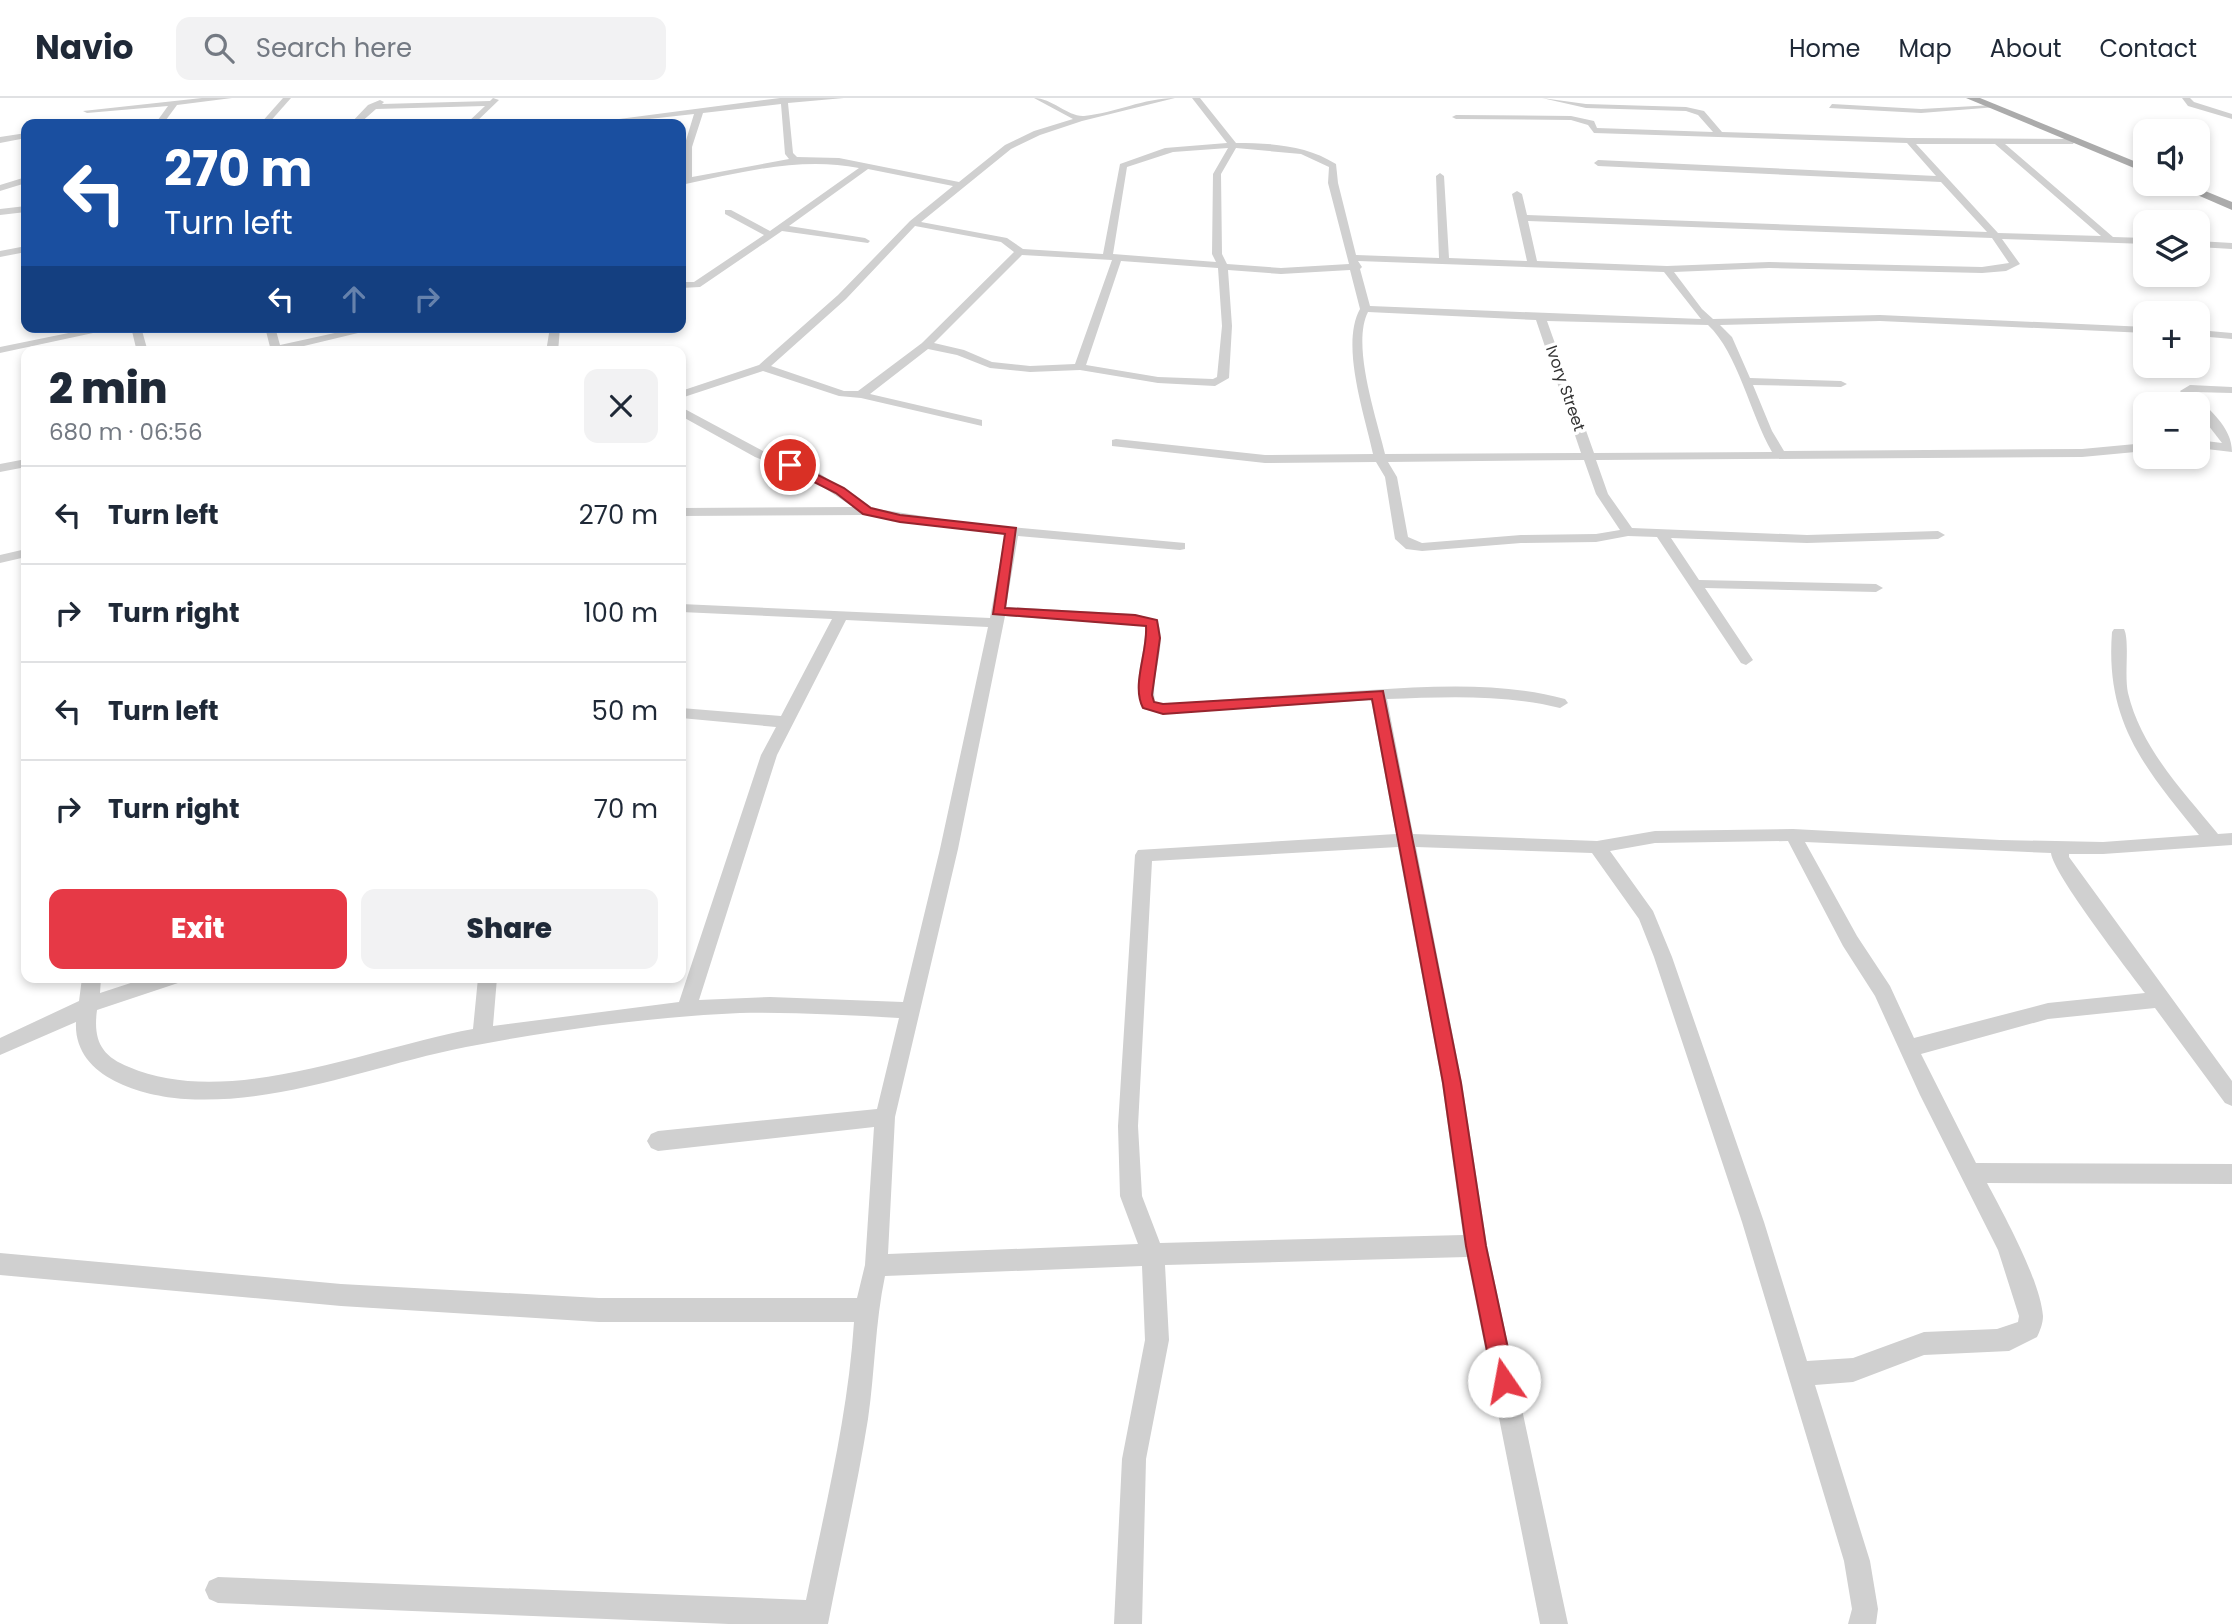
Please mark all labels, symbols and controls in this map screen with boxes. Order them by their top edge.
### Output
search box [176,17,666,80]
text: Navio [35,24,134,71]
icon: search [200,29,238,67]
text: Search here [256,30,412,66]
text: Home [1789,32,1861,65]
text: Map [1899,32,1952,65]
text: About [1990,32,2061,65]
text: Contact [2099,32,2197,65]
map controls [2133,119,2210,469]
button: sound [2133,119,2210,196]
text: 270 m [164,135,312,203]
icon: left [49,147,140,238]
text: Turn left [164,200,293,245]
button: layers [2133,210,2210,287]
icon: left [262,280,300,318]
icon: ahead [335,280,373,318]
icon: right [408,280,446,318]
button: + [2133,301,2210,378]
street label: Ivory Street [1540,342,1591,434]
text: 2 min [49,359,167,418]
button: close [584,369,658,443]
button: − [2133,392,2210,469]
text: 680 m · 06:56 [49,416,203,448]
pin [760,435,820,495]
icon: arrive [771,446,809,484]
icon: left [49,496,87,534]
text: Turn left [108,497,219,533]
text: 270 m [579,497,658,533]
icon: right [49,594,87,632]
text: Turn right [108,595,240,631]
text: 100 m [583,595,658,631]
icon: left [49,692,87,730]
text: Turn left [108,693,219,729]
text: 50 m [592,693,658,729]
icon: right [49,790,87,828]
text: Turn right [108,791,240,827]
text: 70 m [594,791,658,827]
button: Exit [49,889,347,969]
button: Share [361,889,658,969]
position arrow [1467,1344,1541,1418]

